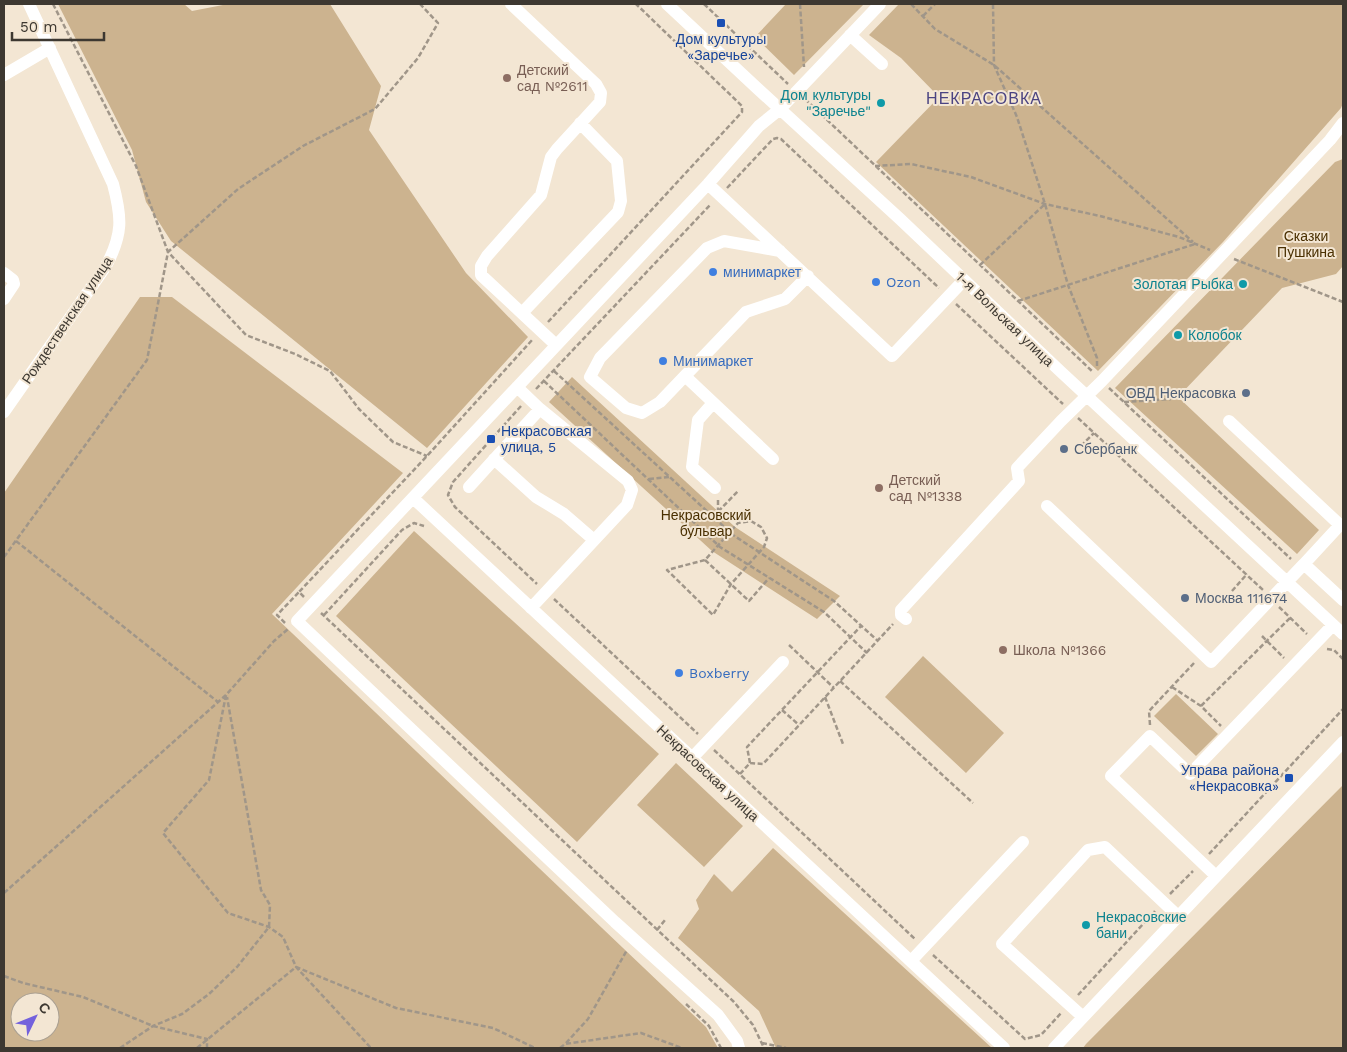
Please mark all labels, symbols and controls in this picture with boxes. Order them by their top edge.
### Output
scale bar [12,10,105,42]
marker: Дом культуры «Заречье» [715,17,727,29]
text: 50 m [20,18,57,36]
place label: Дом культуры «Заречье» [676,31,766,63]
place label: Детский сад №2611 [517,62,588,94]
marker: Детский сад №2611 [501,72,513,84]
place label: Дом культуры "Заречье" [781,87,871,119]
district label: НЕКРАСОВКА [926,89,1042,108]
marker: Дом культуры "Заречье" [875,97,887,109]
park label: Сказки Пушкина [1277,228,1335,260]
street label: Рождественская улица [18,253,116,387]
place label: минимаркет [723,264,802,280]
marker: минимаркет [707,266,719,278]
street label: 1-я Вольская улица [953,268,1057,370]
place label: Ozon [886,274,921,290]
marker: Ozon [870,276,882,288]
place label: Золотая Рыбка [1133,276,1233,292]
marker: Золотая Рыбка [1237,278,1249,290]
place label: Колобок [1188,327,1243,343]
marker: Колобок [1172,329,1184,341]
place label: Минимаркет [673,353,754,369]
marker: Минимаркет [657,355,669,367]
place label: ОВД Некрасовка [1126,385,1236,401]
marker: ОВД Некрасовка [1240,387,1252,399]
place label: Некрасовская улица, 5 [501,423,592,455]
marker: Некрасовская улица, 5 [485,433,497,445]
place label: Сбербанк [1074,441,1138,457]
marker: Сбербанк [1058,443,1070,455]
place label: Детский сад №1338 [889,472,962,504]
marker: Детский сад №1338 [873,482,885,494]
park label: Некрасовский бульвар [661,507,751,539]
place label: Москва 111674 [1195,590,1288,606]
marker: Москва 111674 [1179,592,1191,604]
place label: Школа №1366 [1013,642,1106,658]
marker: Школа №1366 [997,644,1009,656]
place label: Boxberry [689,665,750,681]
marker: Boxberry [673,667,685,679]
street label: Некрасовская улица [654,721,763,825]
place label: Управа района «Некрасовка» [1181,762,1279,794]
marker: Управа района «Некрасовка» [1283,772,1295,784]
place label: Некрасовские бани [1096,909,1187,941]
marker: Некрасовские бани [1080,919,1092,931]
north arrow [10,992,60,1042]
text: С [35,999,54,1017]

